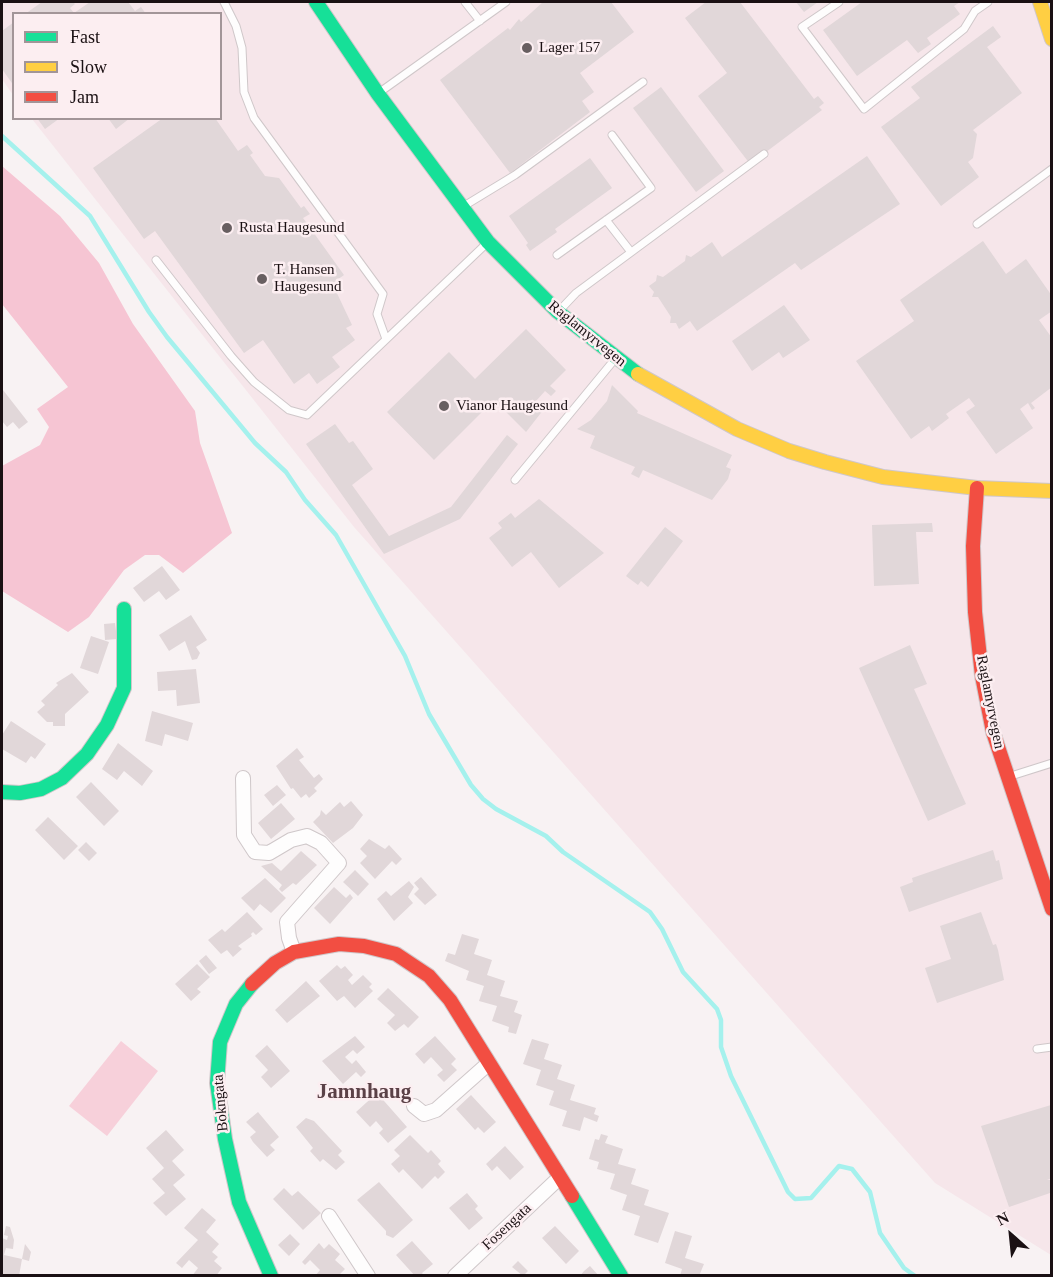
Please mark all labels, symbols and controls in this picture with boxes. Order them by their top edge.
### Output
legend [12,12,222,120]
text: Fast [70,27,100,47]
place label: Lager 157 [539,39,600,57]
marker: Lager 157 [520,41,534,55]
text: Slow [70,57,107,77]
text: Jam [70,87,99,107]
place label: Rusta Haugesund [239,219,344,237]
marker: Rusta Haugesund [220,221,234,235]
place label: T. Hansen Haugesund [274,261,341,296]
marker: T. Hansen Haugesund [255,272,269,286]
street label: Raglamyrvegen [544,297,630,371]
place label: Vianor Haugesund [456,397,568,415]
marker: Vianor Haugesund [437,399,451,413]
street label: Raglamyrvegen [972,654,1008,750]
street label: Bokngata [210,1074,232,1132]
district label: Jamnhaug [317,1080,411,1106]
street label: Fosengata [479,1200,535,1254]
north arrow [981,1205,1041,1265]
text: N [994,1208,1012,1229]

